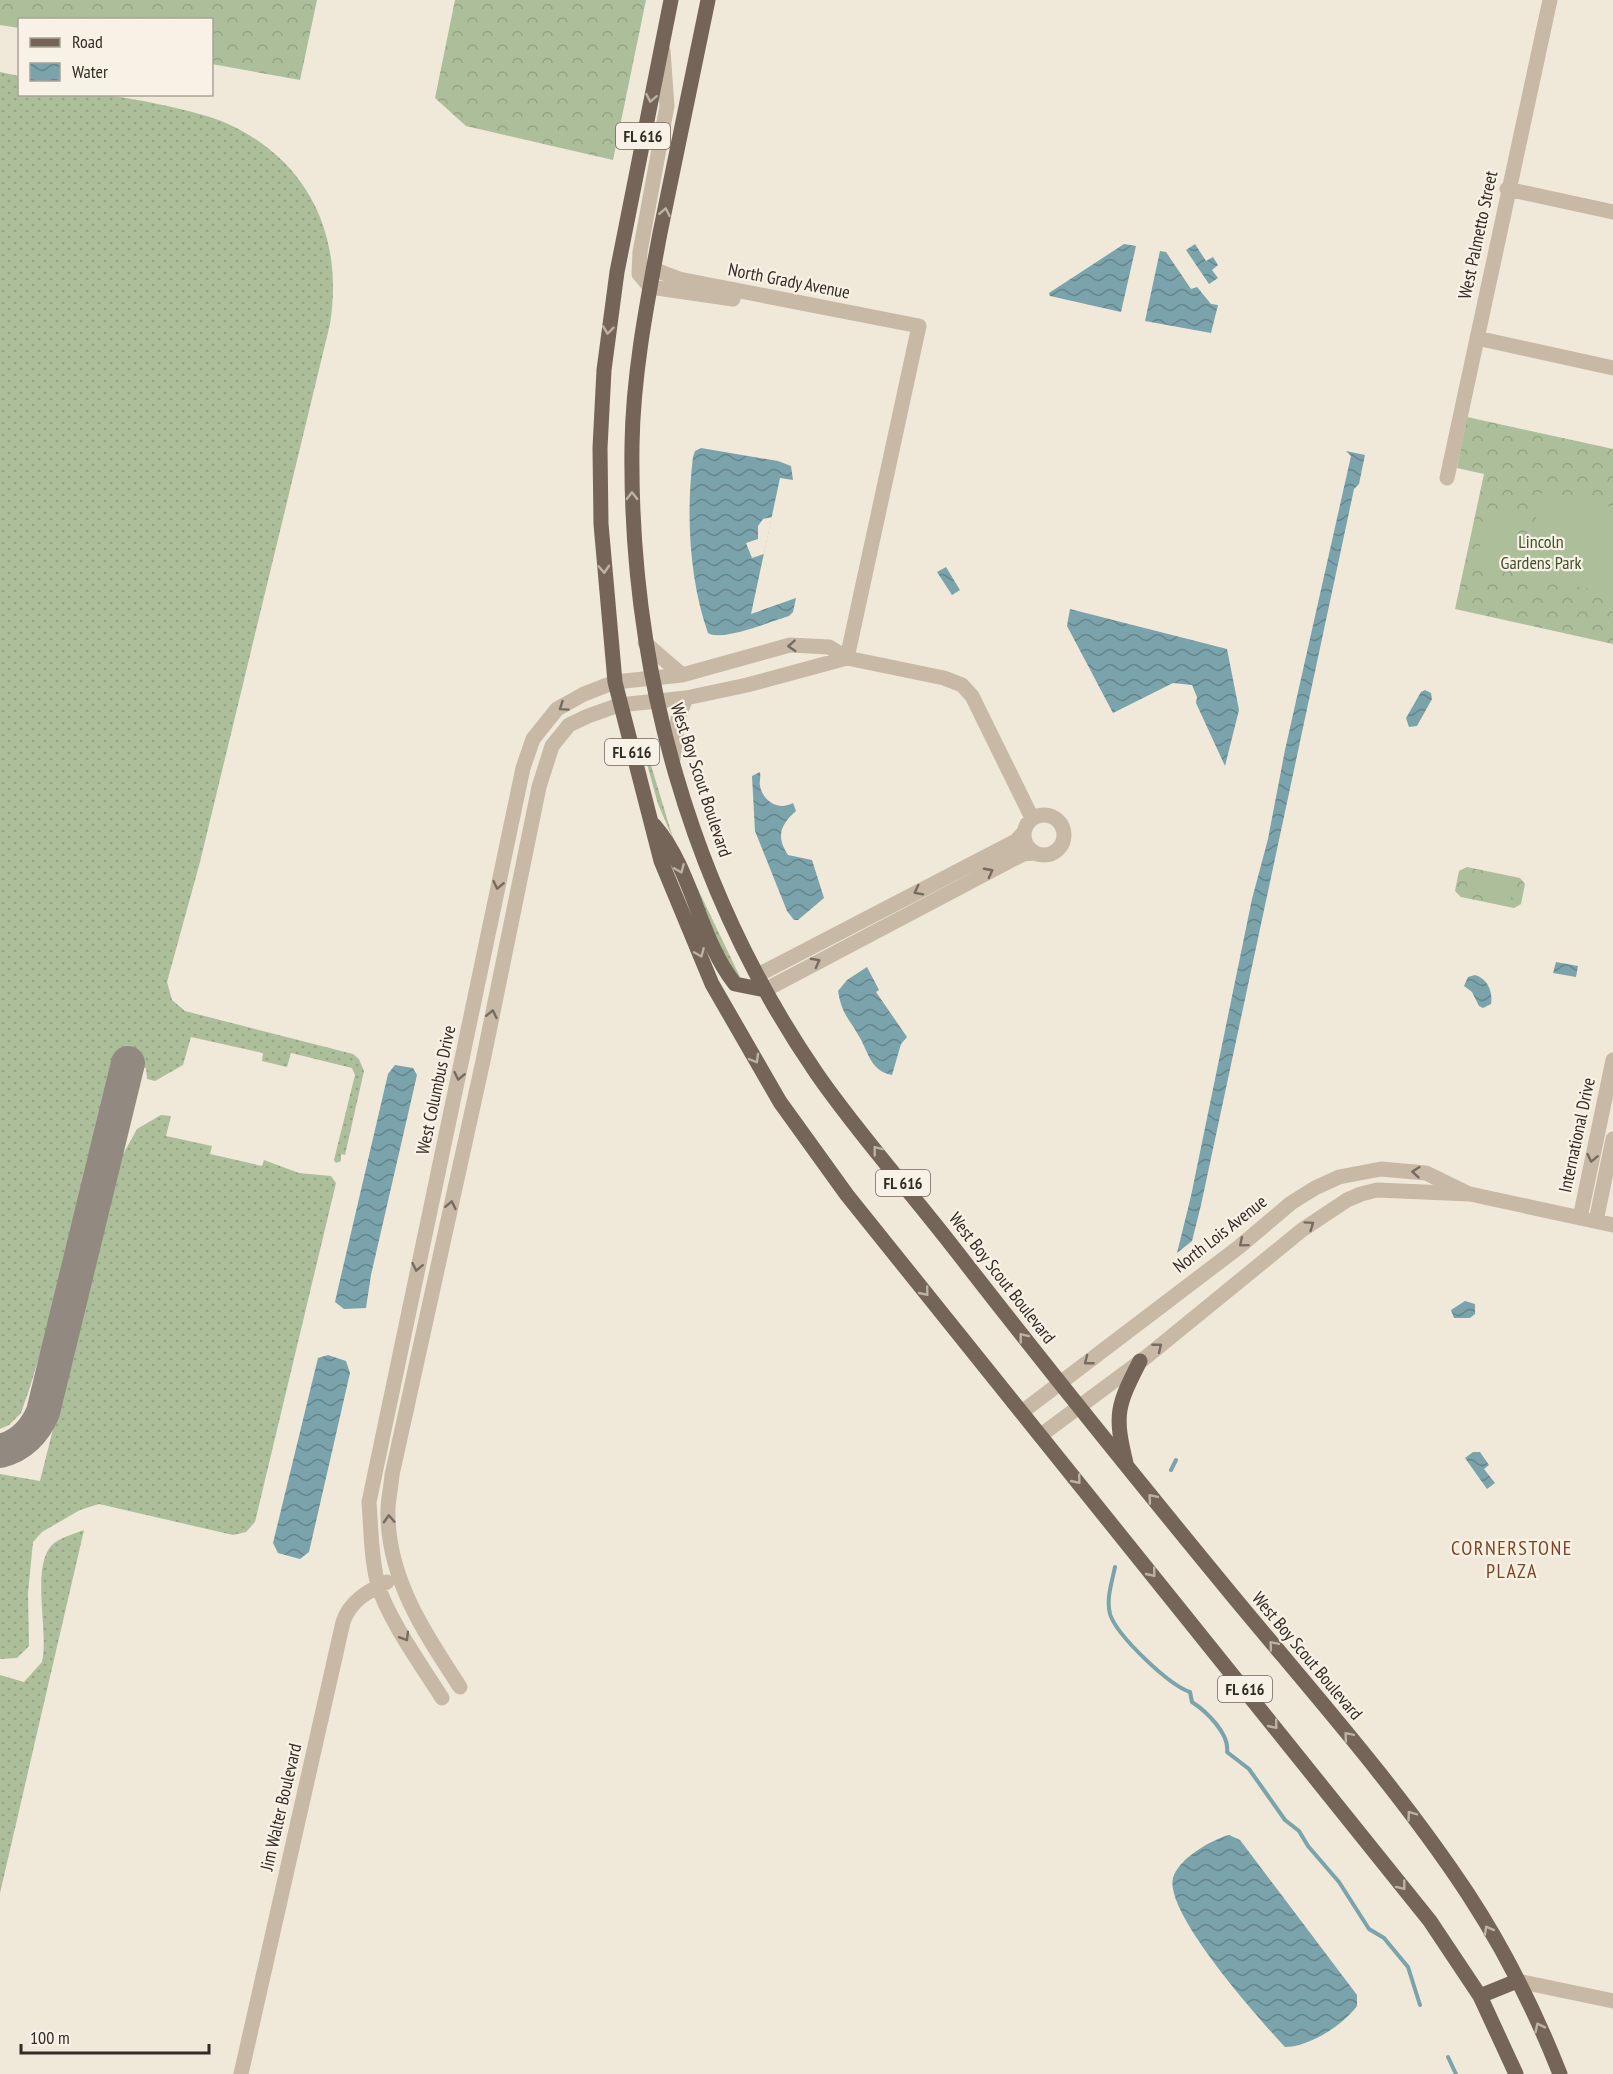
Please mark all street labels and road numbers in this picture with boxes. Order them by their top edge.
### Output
road number: FL 616 [616,123,670,149]
street label: West Palmetto Street [1453,169,1502,301]
street label: North Grady Avenue [726,257,852,304]
street label: West Boy Scout Boulevard [666,700,737,860]
road number: FL 616 [605,739,659,765]
street label: West Columbus Drive [411,1023,460,1156]
street label: International Drive [1553,1075,1600,1194]
road number: FL 616 [876,1170,930,1196]
street label: North Lois Avenue [1168,1190,1271,1277]
street label: West Boy Scout Boulevard [944,1207,1061,1348]
street label: West Boy Scout Boulevard [1247,1587,1368,1724]
road number: FL 616 [1218,1676,1272,1702]
street label: Jim Walter Boulevard [254,1741,306,1874]

